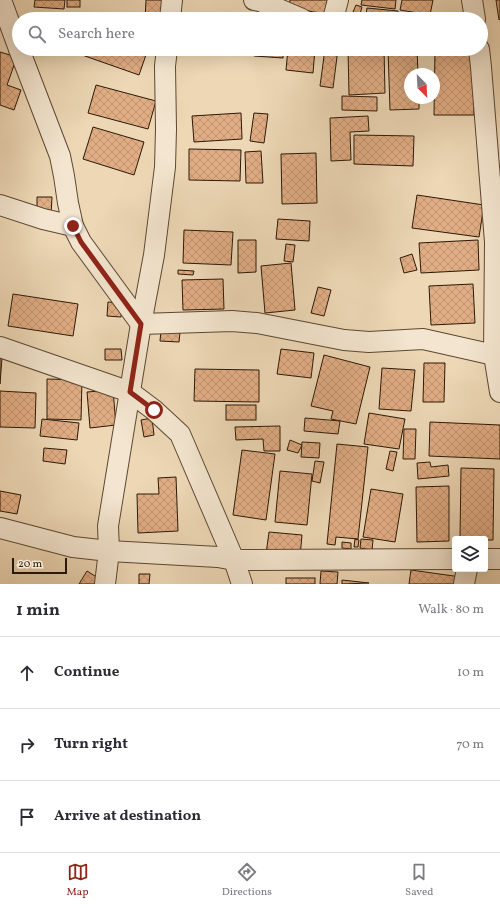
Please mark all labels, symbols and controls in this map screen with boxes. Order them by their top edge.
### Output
search box [12,12,488,56]
icon: search [26,23,48,45]
text: Search here [58,24,135,45]
north arrow [404,68,440,104]
route end [64,217,82,235]
route start [145,401,163,419]
map controls [452,536,488,572]
button: layers [452,536,488,572]
scale bar [12,556,67,575]
text: 20 m [18,557,42,572]
text: 1 min [16,599,60,622]
text: Walk · 80 m [418,601,484,619]
icon: ahead [16,662,38,684]
text: Continue [54,662,119,683]
text: 10 m [457,664,484,682]
icon: right [16,734,38,756]
text: Turn right [54,734,128,755]
text: 70 m [456,736,484,754]
icon: arrive [16,806,38,828]
text: Arrive at destination [54,806,201,827]
tab: Map [67,861,89,900]
tab: Directions [222,861,272,900]
tab: Saved [405,861,433,900]

